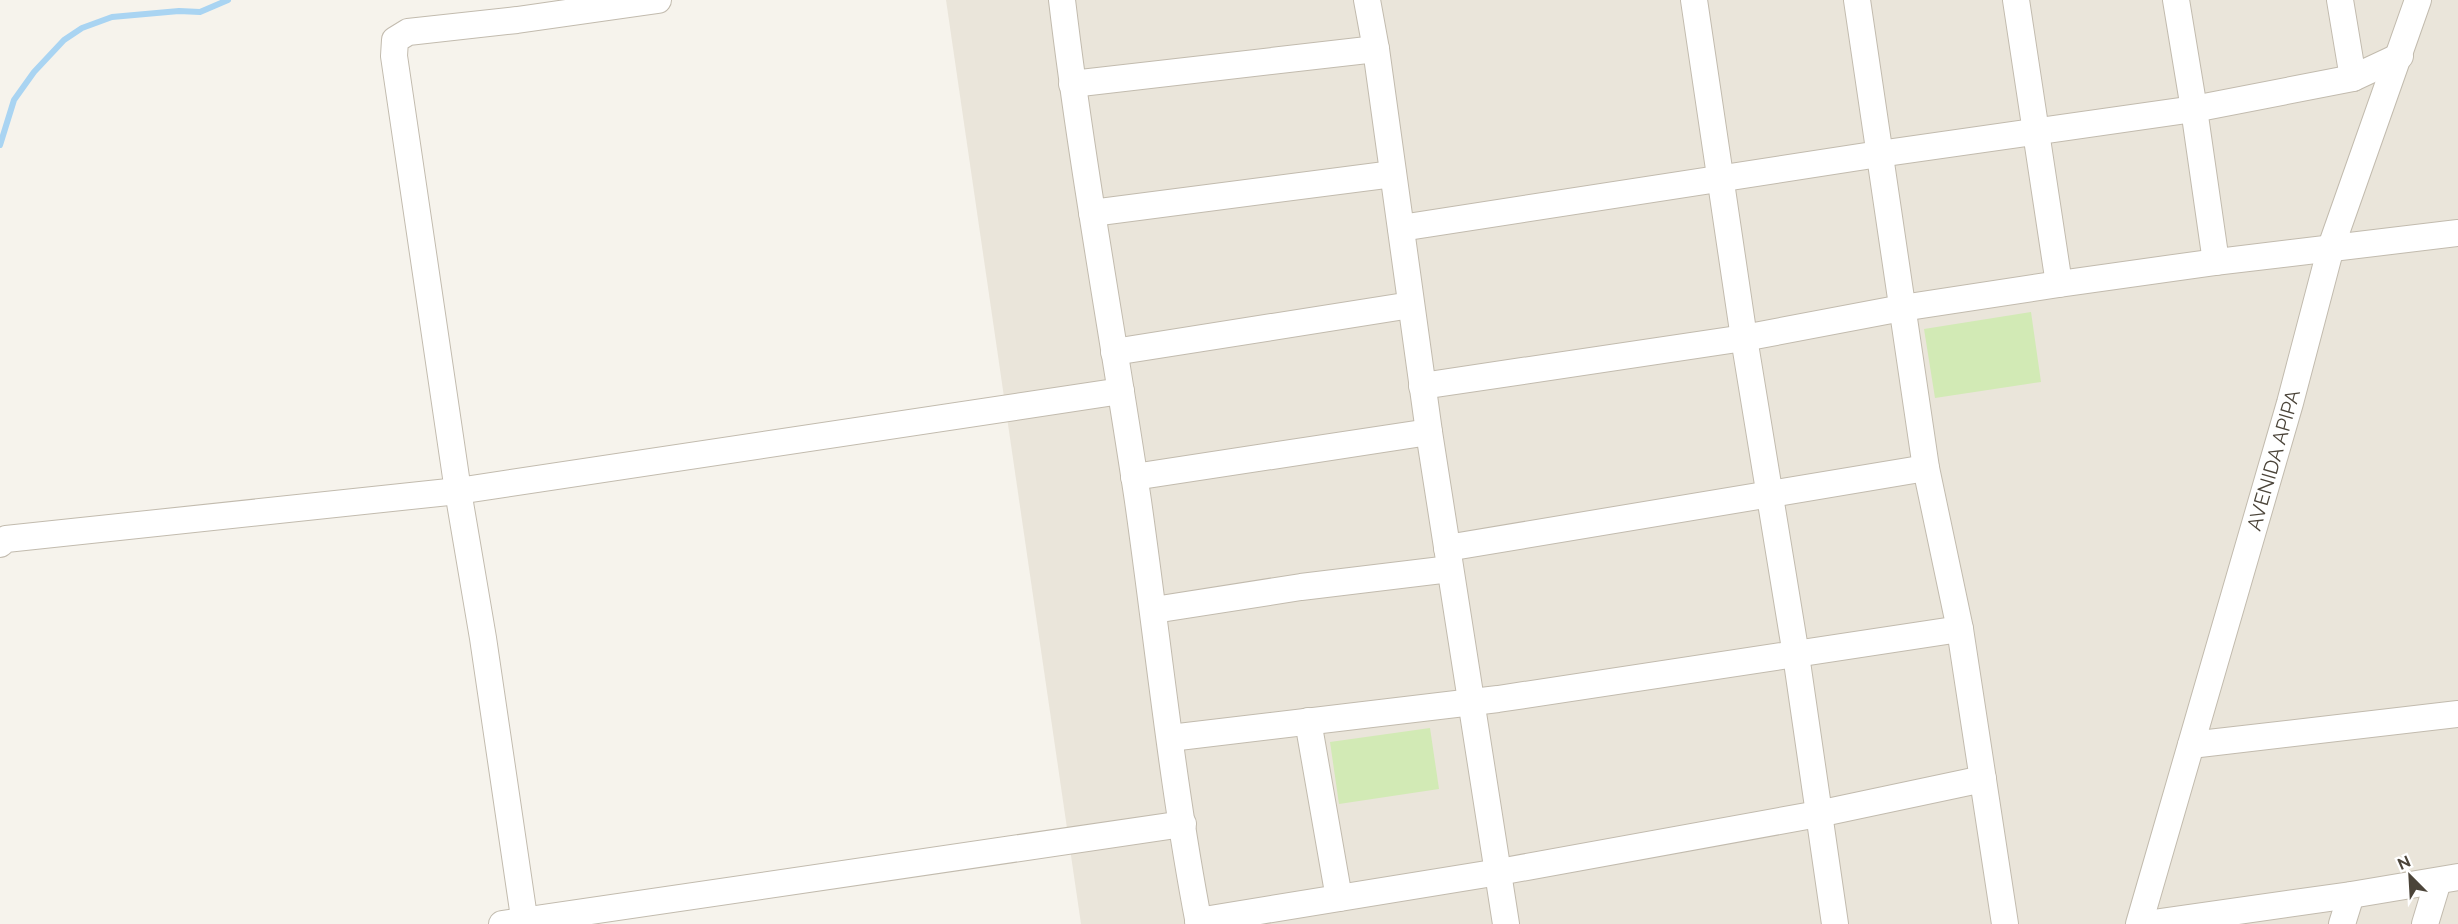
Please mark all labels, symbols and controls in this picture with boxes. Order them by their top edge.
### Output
street label: AVENIDA APIPA [2242,387,2305,533]
north arrow [2380,846,2440,906]
text: N [2395,852,2414,874]

